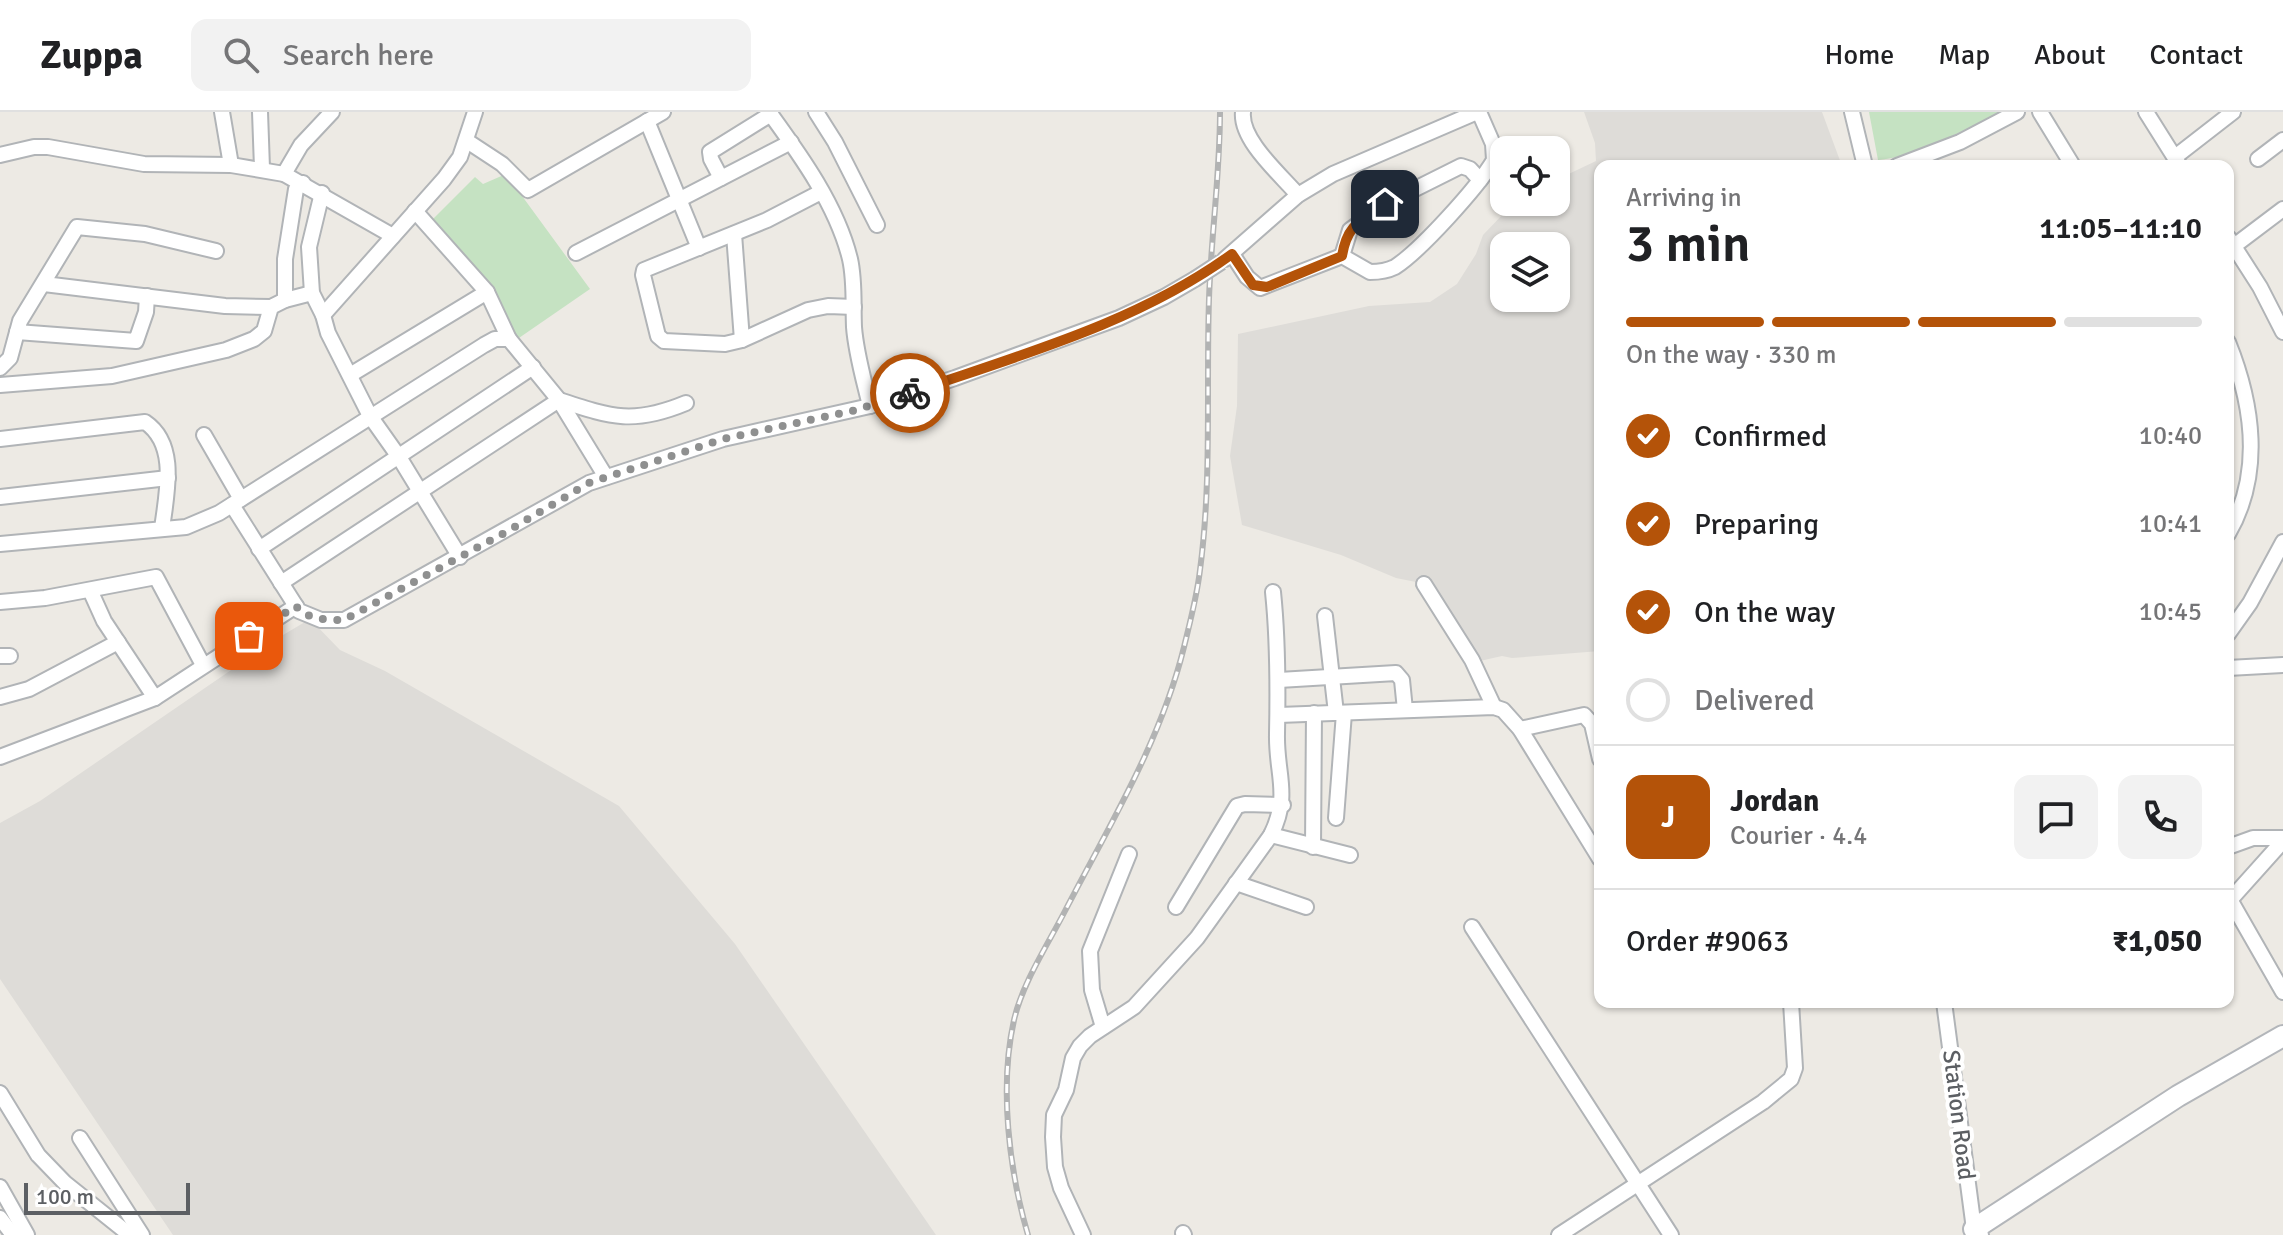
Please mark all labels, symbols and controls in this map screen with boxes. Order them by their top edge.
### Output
search box [191,19,751,91]
text: Zuppa [40,32,143,79]
icon: search [219,33,263,77]
text: Search here [283,37,434,74]
text: Home [1825,38,1894,72]
text: Map [1938,38,1990,72]
text: About [2034,38,2106,72]
text: Contact [2150,38,2243,72]
map controls [1490,136,1570,312]
button: locate [1490,136,1570,216]
pin [1351,170,1419,238]
icon: home [1363,182,1407,226]
text: Arriving in [1626,182,1742,214]
text: 11:05–11:10 [2039,210,2202,247]
text: 3 min [1626,212,1751,276]
button: layers [1490,232,1570,312]
text: On the way · 330 m [1626,339,1836,371]
courier [870,353,950,433]
icon: bike [888,371,932,415]
icon: check [1626,414,1670,458]
text: Confirmed [1694,418,1827,455]
text: 10:40 [2139,420,2202,452]
icon: check [1626,502,1670,546]
text: Preparing [1694,506,1819,543]
text: 10:41 [2139,508,2202,540]
icon: check [1626,590,1670,634]
text: On the way [1694,594,1835,631]
text: 10:45 [2139,596,2202,628]
pin [215,602,283,670]
icon: bag [227,614,271,658]
text: Delivered [1694,682,1815,719]
button: chat [2014,775,2098,859]
button: phone [2118,775,2202,859]
text: Jordan [1730,783,1819,820]
text: J [1661,799,1675,836]
text: Courier · 4.4 [1730,820,1867,852]
text: Order #9063 [1626,923,1789,960]
text: ₹1,050 [2112,923,2202,960]
street label: Station Road [1936,1048,1982,1182]
scale bar [24,1179,190,1215]
text: 100 m [36,1183,94,1210]

